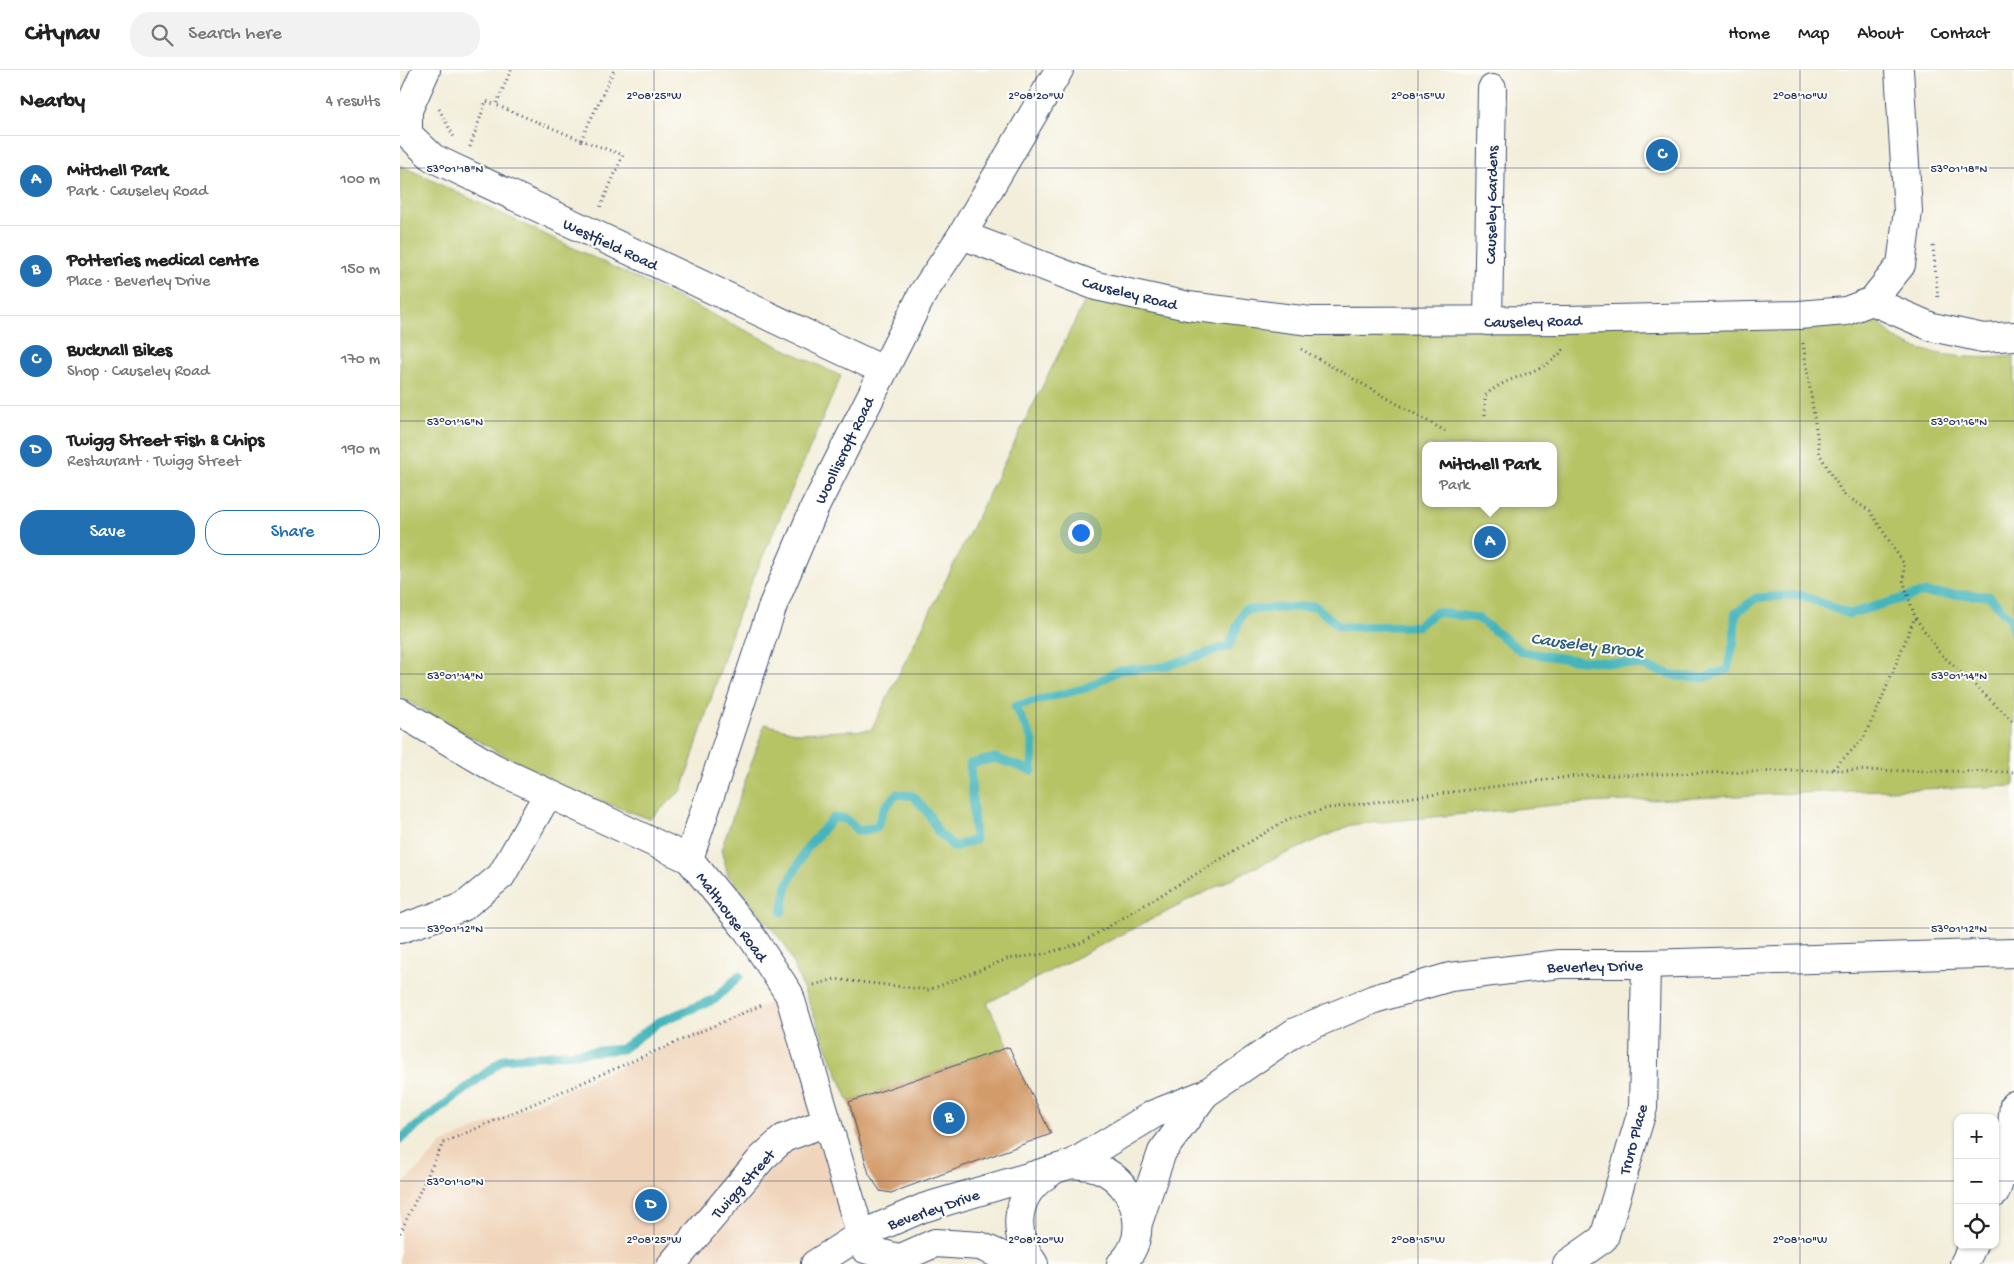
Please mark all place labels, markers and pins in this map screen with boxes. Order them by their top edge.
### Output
pin: C [1646,136,1678,174]
pin: A [1474,523,1506,561]
pin: B [933,1099,965,1137]
pin: D [635,1186,667,1224]

